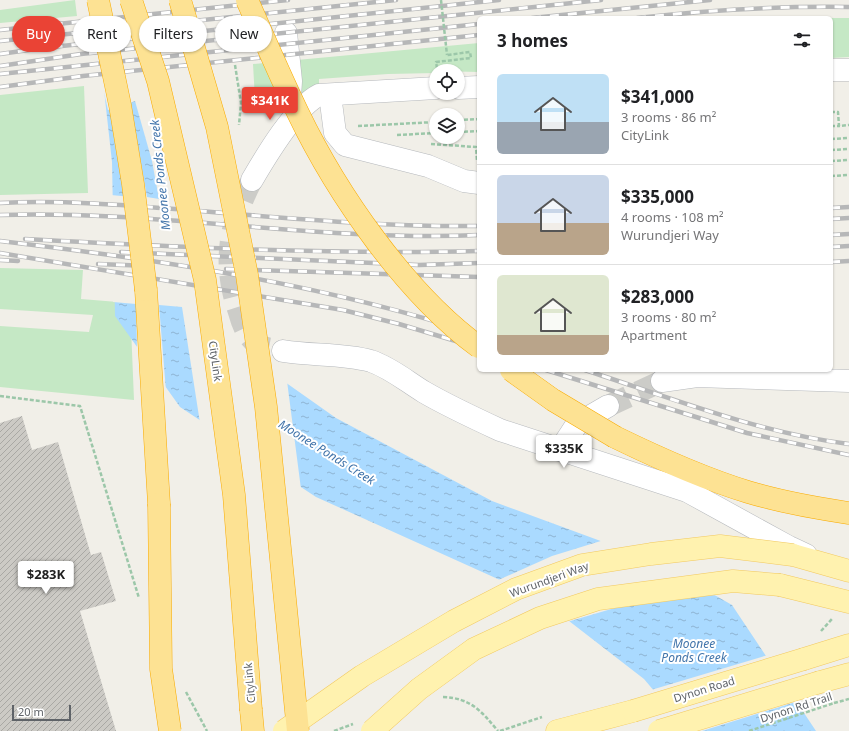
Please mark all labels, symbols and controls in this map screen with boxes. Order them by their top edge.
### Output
chip: Buy [12,16,65,52]
chip: Rent [73,16,131,52]
chip: Filters [139,16,207,52]
chip: New [215,16,272,52]
text: 3 homes [497,29,568,52]
icon: filters [791,29,813,51]
map controls [429,64,465,144]
button: locate [429,64,465,100]
text: $341,000 [621,85,694,108]
pin: $341K [242,87,298,121]
icon: home [529,90,577,138]
text: $341K [251,91,289,109]
button: layers [429,108,465,144]
text: 3 rooms · 86 m² [621,108,716,126]
water label: Moonee Ponds Creek [146,118,174,231]
text: CityLink [621,126,669,144]
text: $335,000 [621,185,694,208]
icon: home [529,191,577,239]
text: 4 rooms · 108 m² [621,208,724,226]
text: Wurundjeri Way [621,226,719,244]
text: $283,000 [621,285,694,308]
icon: home [529,291,577,339]
text: 3 rooms · 80 m² [621,308,716,326]
text: Apartment [621,326,687,344]
street label: CityLink [206,340,226,382]
water label: Moonee Ponds Creek [275,415,379,489]
pin: $335K [536,435,592,469]
text: $335K [545,439,583,457]
street label: Wurundjeri Way [507,558,591,600]
pin: $283K [18,561,74,595]
text: $283K [27,565,65,583]
water label: Moonee Ponds Creek [661,635,728,666]
street label: CityLink [240,662,258,704]
street label: Dynon Road [672,673,736,705]
street label: Dynon Rd Trail [758,688,834,726]
scale bar [12,703,71,722]
text: 20 m [18,704,44,719]

